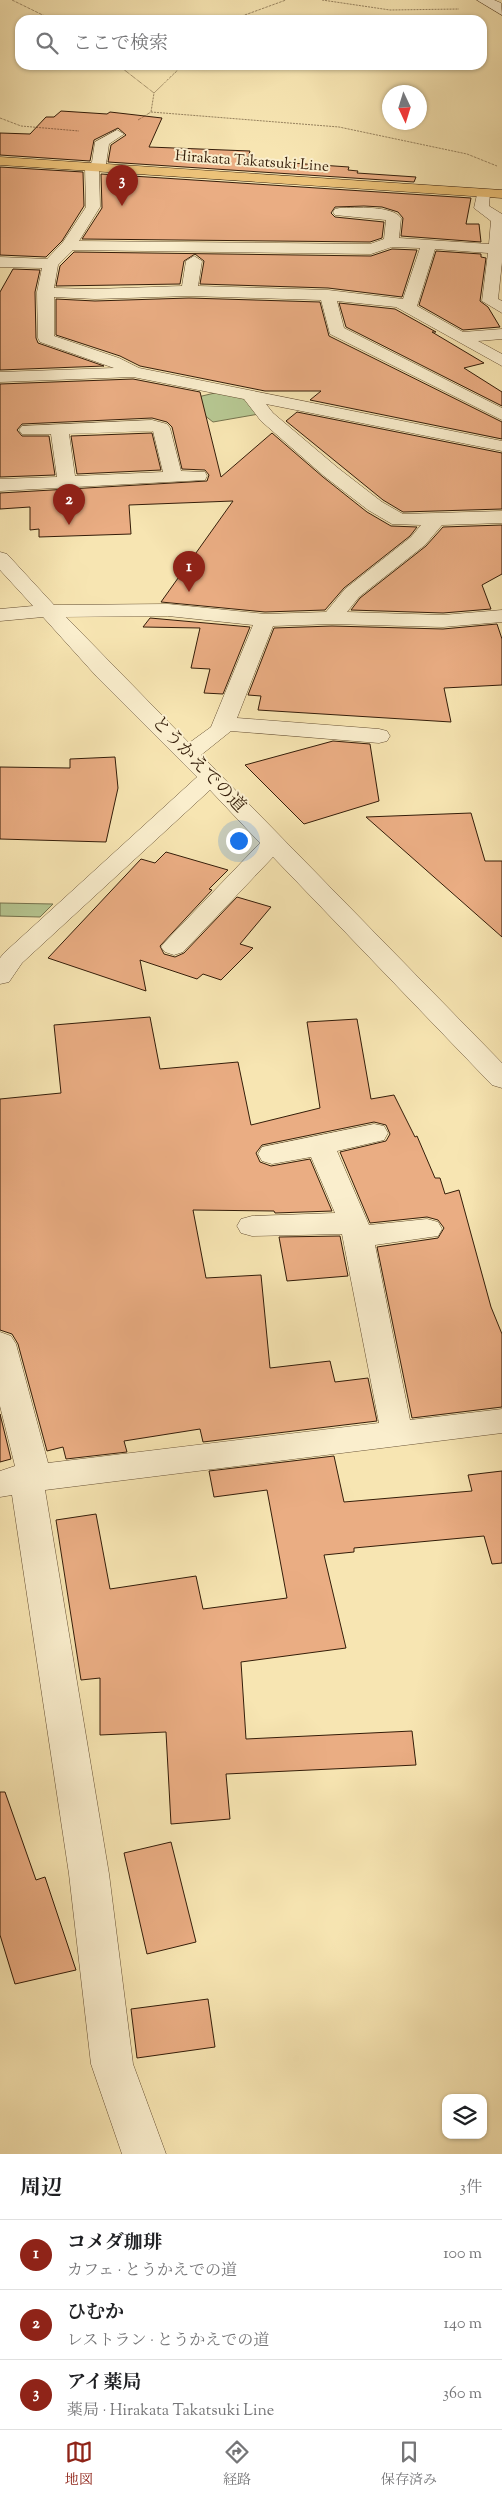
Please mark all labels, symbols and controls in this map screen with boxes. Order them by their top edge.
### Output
search box [15,15,487,70]
icon: search [33,29,61,57]
text: ここで検索 [73,31,168,58]
north arrow [382,85,427,130]
street label: Hirakata Takatsuki Line [174,146,330,178]
pin: 3 [106,165,138,206]
pin: 2 [53,484,85,525]
pin: 1 [173,551,205,592]
street label: とうかえでの道 [145,711,251,819]
your location [226,828,252,854]
map controls [442,2094,487,2139]
button: layers [442,2094,487,2139]
text: 周辺 [20,2174,62,2204]
text: 3件 [460,2177,482,2200]
text: コメダ珈琲 [67,2230,162,2257]
text: 1 [33,2243,39,2266]
text: 100 m [443,2243,482,2266]
text: カフェ · とうかえでの道 [67,2260,237,2283]
text: ひむか [67,2300,124,2327]
text: 2 [32,2313,40,2336]
text: 140 m [444,2313,482,2336]
text: レストラン · とうかえでの道 [67,2330,269,2353]
text: アイ薬局 [67,2370,141,2397]
text: 3 [33,2383,39,2406]
text: 360 m [443,2383,482,2406]
text: 薬局 · Hirakata Takatsuki Line [67,2400,274,2423]
tab: 地図 [65,2438,93,2491]
tab: 経路 [223,2438,251,2491]
tab: 保存済み [381,2438,437,2491]

